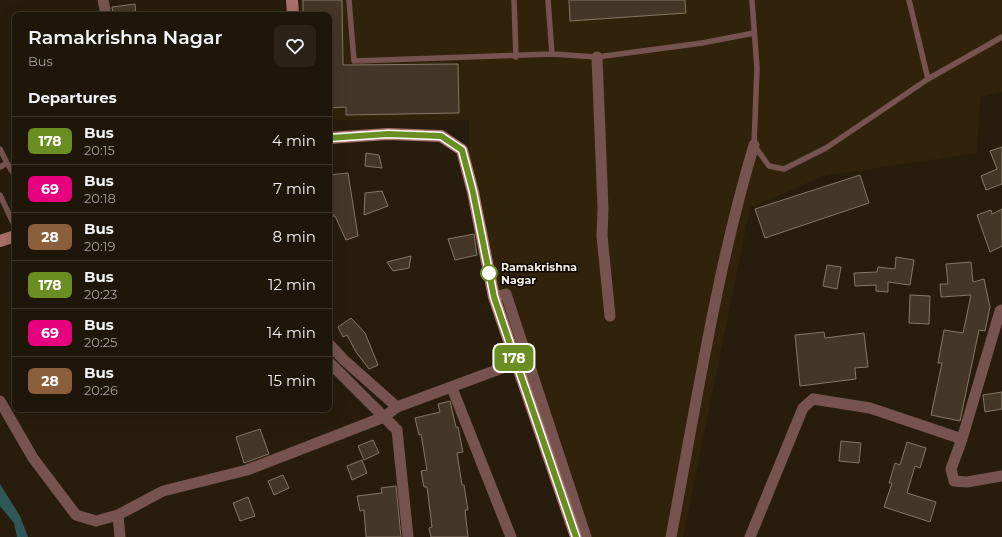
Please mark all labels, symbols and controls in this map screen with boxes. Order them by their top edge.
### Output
button: heart [274,25,316,67]
text: Ramakrishna Nagar [28,26,222,49]
text: Bus [28,53,53,69]
text: Departures [28,88,117,107]
text: Bus [84,123,114,142]
text: 4 min [272,131,316,150]
text: 178 [38,132,62,150]
text: 20:15 [84,142,115,158]
text: Bus [84,171,114,190]
text: 7 min [273,179,316,198]
text: 69 [41,180,59,198]
text: 20:18 [84,190,116,206]
text: Bus [84,219,114,238]
text: 8 min [272,227,316,246]
text: 28 [41,228,59,246]
text: 20:19 [84,238,115,254]
place label: Ramakrishna Nagar [501,260,577,287]
marker: Ramakrishna Nagar [480,264,498,282]
text: Bus [84,267,114,286]
text: 12 min [268,275,316,294]
text: 178 [38,276,62,294]
text: 20:23 [84,286,117,302]
text: Bus [84,315,114,334]
text: 14 min [267,323,316,342]
text: 69 [41,324,59,342]
text: 20:25 [84,334,117,350]
line badge: 178 [491,345,537,371]
text: 178 [502,349,526,367]
text: Bus [84,363,114,382]
text: 15 min [268,371,316,390]
text: 28 [41,372,59,390]
text: 20:26 [84,382,118,398]

